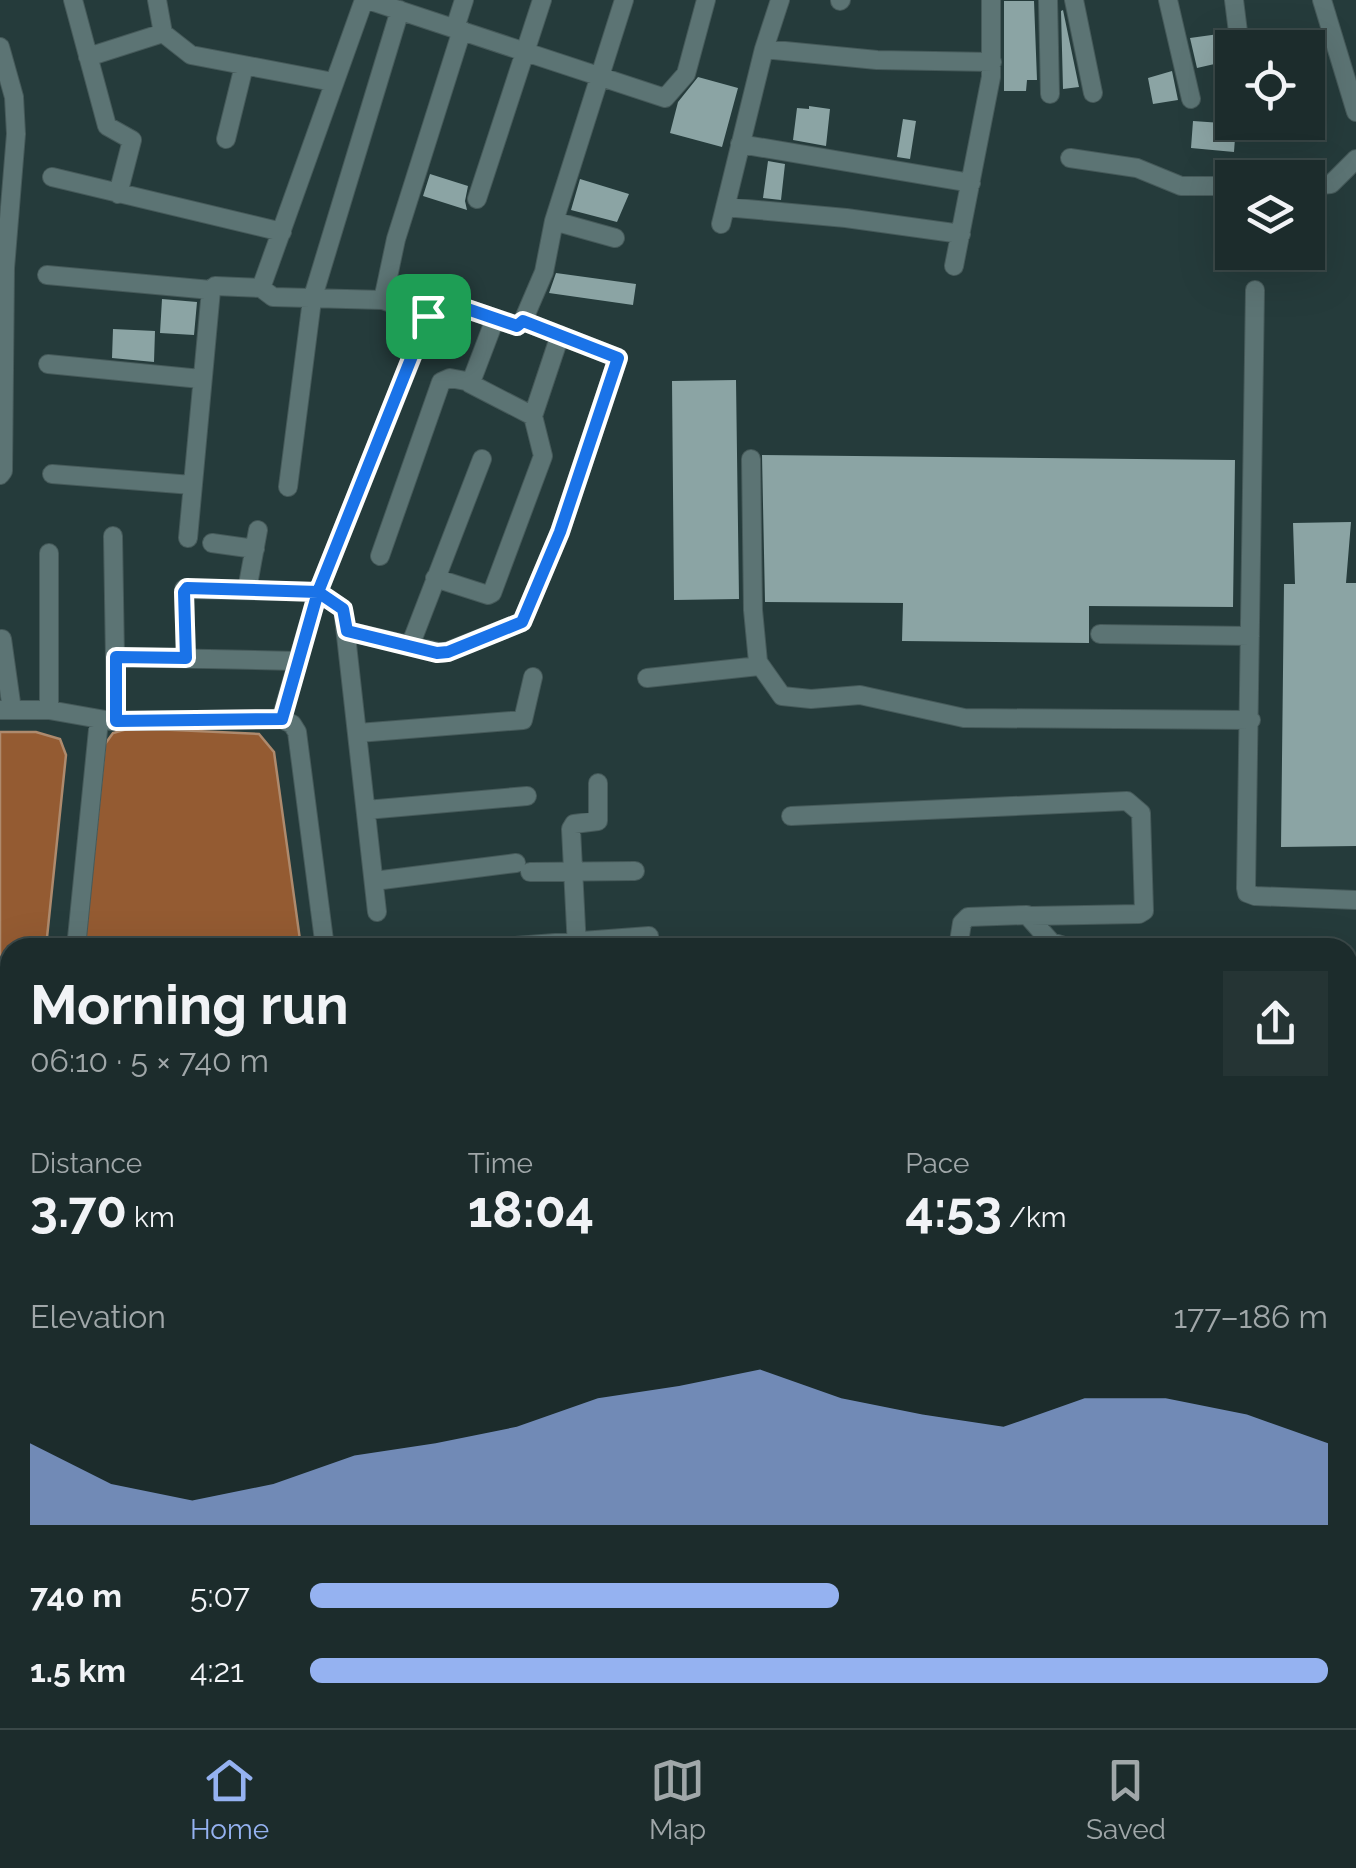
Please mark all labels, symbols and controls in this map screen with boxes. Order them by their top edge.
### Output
map controls [1215,30,1325,270]
button: locate [1215,30,1325,140]
button: layers [1215,160,1325,270]
pin [386,274,471,359]
icon: arrive [401,289,456,344]
button: share [1223,971,1328,1076]
text: Morning run [30,972,349,1037]
text: 06:10 · 5 × 740 m [30,1042,269,1079]
text: Distance [30,1147,142,1180]
text: Time [468,1147,533,1180]
text: Pace [905,1147,970,1180]
text: 3.70 [30,1180,127,1239]
text: 18:04 [468,1180,594,1239]
text: 4:53 [905,1180,1002,1239]
text: km [127,1201,175,1234]
text: /km [1002,1201,1066,1234]
text: Elevation [30,1298,166,1335]
text: 177–186 m [1174,1298,1328,1335]
text: 740 m [30,1577,122,1614]
text: 5:07 [190,1577,250,1614]
text: 1.5 km [30,1652,126,1689]
text: 4:21 [190,1652,244,1689]
tab: Home [190,1753,269,1846]
tab: Map [649,1753,706,1846]
tab: Saved [1086,1753,1166,1846]

